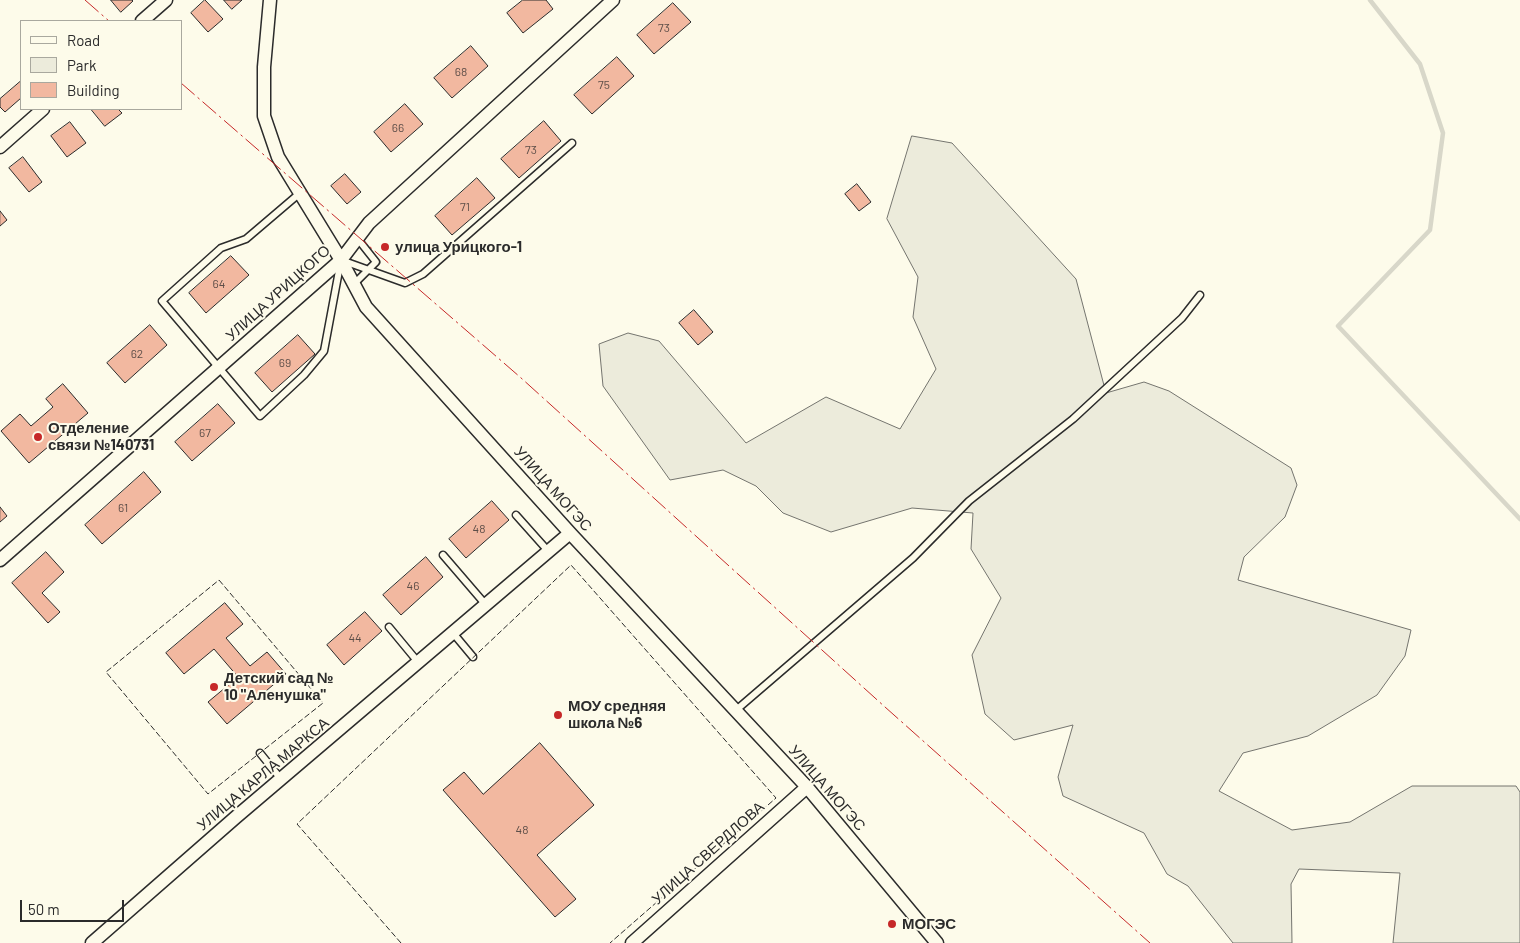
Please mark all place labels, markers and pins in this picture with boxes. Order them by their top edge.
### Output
place label: улица Урицкого-1 [395,238,522,256]
marker: улица Урицкого-1 [379,241,391,253]
place label: Отделение связи №140731 [48,419,154,454]
marker: Отделение связи №140731 [32,431,44,443]
place label: Детский сад № 10 "Аленушка" [224,669,334,704]
marker: Детский сад № 10 "Аленушка" [208,681,220,693]
place label: МОУ средняя школа №6 [568,697,666,732]
marker: МОУ средняя школа №6 [552,709,564,721]
place label: МОГЭС [902,915,956,933]
marker: МОГЭС [886,918,898,930]

